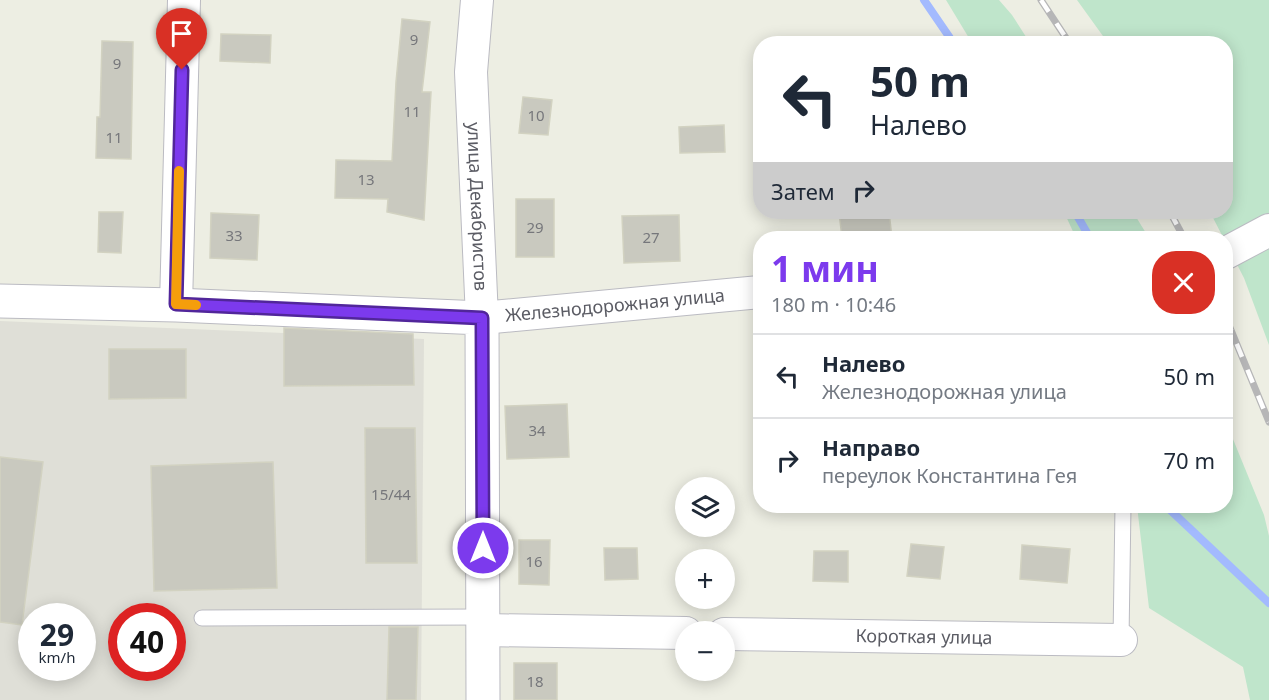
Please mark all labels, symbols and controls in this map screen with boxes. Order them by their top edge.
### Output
pin [156,8,207,70]
icon: arrive [165,17,198,50]
house number: 9 [410,29,418,49]
text: 50 m [870,52,970,109]
house number: 9 [113,53,121,73]
icon: left [771,60,849,138]
house number: 11 [403,101,421,121]
house number: 10 [527,105,545,125]
text: Налево [870,106,967,143]
street label: улица Декабристов [462,122,494,291]
house number: 11 [105,127,123,147]
house number: 13 [357,169,375,189]
icon: right [847,174,880,207]
text: Затем [771,176,835,206]
house number: 29 [526,217,544,237]
house number: 33 [225,225,243,245]
house number: 27 [642,227,660,247]
text: 1 мин [771,244,879,293]
button: close [1152,251,1215,314]
street label: Железнодорожная улица [504,282,726,327]
text: 180 m · 10:46 [771,291,896,318]
text: Налево [822,348,905,378]
icon: left [771,360,804,393]
text: 50 m [1164,361,1215,391]
text: Железнодорожная улица [822,378,1067,405]
house number: 34 [528,420,546,440]
text: Направо [822,432,920,462]
icon: right [771,444,804,477]
text: 70 m [1164,445,1215,475]
text: переулок Константина Гея [822,462,1077,489]
map controls [675,477,735,681]
button: layers [675,477,735,537]
house number: 15/44 [371,484,411,504]
position arrow [451,516,515,580]
button: + [675,549,735,609]
house number: 16 [525,551,543,571]
speed limit sign: 40 [108,603,186,681]
text: 29 [40,614,74,655]
button: − [675,621,735,681]
street label: Короткая улица [855,623,993,649]
text: km/h [39,647,75,667]
house number: 18 [526,671,544,691]

